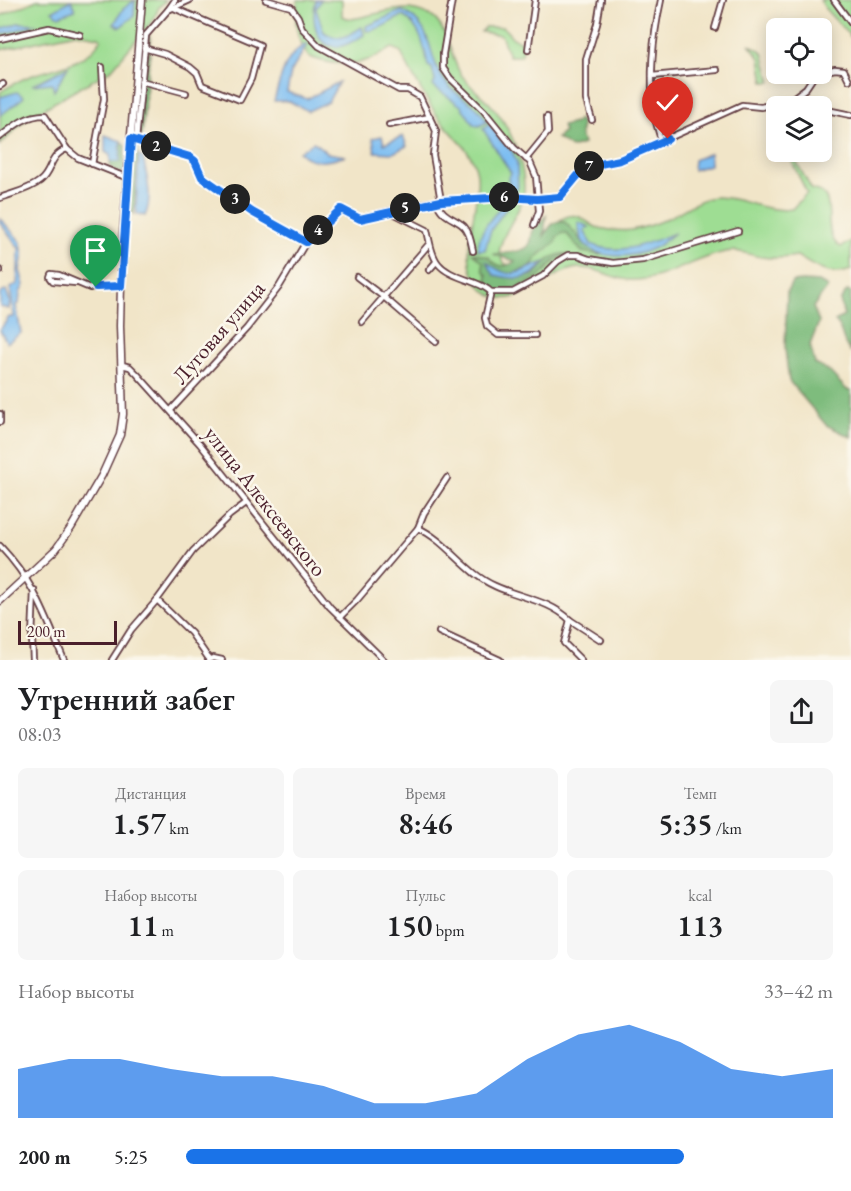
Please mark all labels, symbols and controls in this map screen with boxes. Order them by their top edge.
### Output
map controls [766,18,832,162]
button: locate [766,18,832,84]
pin [642,77,693,139]
icon: check [651,86,684,119]
button: layers [766,96,832,162]
pin: 2 [141,131,171,161]
text: 2 [152,135,160,156]
pin: 7 [574,151,604,181]
text: 7 [585,155,593,176]
pin: 6 [489,182,519,212]
pin: 3 [220,184,250,214]
text: 6 [500,186,508,207]
text: 3 [231,188,239,209]
pin: 5 [390,193,420,223]
text: 5 [401,197,409,218]
pin: 4 [303,215,333,245]
text: 4 [314,219,322,240]
pin [70,225,121,287]
icon: arrive [79,234,112,267]
street label: Луговая улица [166,274,271,390]
street label: улица Алексеевского [198,420,334,583]
scale bar [18,618,117,646]
text: 200 m [27,621,66,642]
text: Утренний забег [18,677,235,720]
button: share [770,680,833,743]
text: 08:03 [18,721,61,747]
text: Дистанция [115,783,187,804]
text: Время [405,783,446,804]
text: Темп [683,783,717,804]
text: 1.57 [113,804,166,843]
text: 8:46 [398,804,453,843]
text: 5:35 [658,804,713,843]
text: km [166,818,189,839]
text: /km [713,818,742,839]
text: Набор высоты [104,885,197,906]
text: Пульс [405,885,446,906]
text: kcal [688,885,712,906]
text: 11 [128,906,158,945]
text: 150 [386,906,432,945]
text: 113 [677,906,723,945]
text: m [158,920,174,941]
text: bpm [432,920,465,941]
text: Набор высоты [18,978,134,1004]
text: 33–42 m [764,978,833,1004]
text: 200 m [18,1144,71,1170]
text: 5:25 [114,1144,148,1170]

